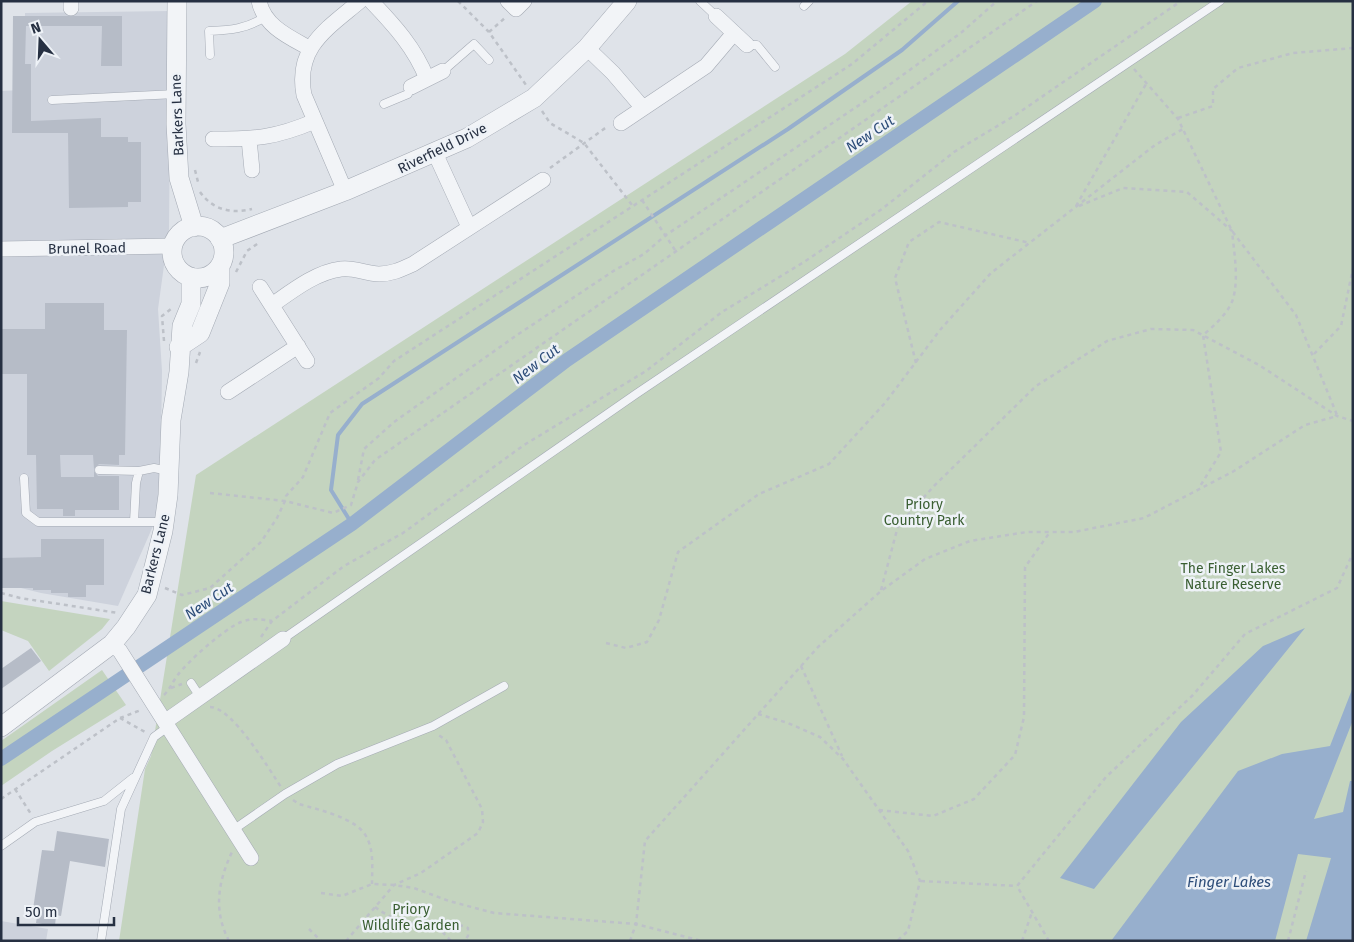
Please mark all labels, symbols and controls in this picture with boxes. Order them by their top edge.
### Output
north arrow [15,15,65,65]
text: N [29,19,43,38]
street label: Barkers Lane [168,74,187,156]
water label: New Cut [842,111,898,157]
street label: Riverfield Drive [395,120,490,177]
street label: Brunel Road [48,239,126,258]
water label: New Cut [509,340,564,388]
park label: Priory Country Park [884,496,965,529]
street label: Barkers Lane [137,512,174,596]
park label: The Finger Lakes Nature Reserve [1181,560,1286,593]
water label: New Cut [181,578,237,624]
water label: Finger Lakes [1187,873,1271,891]
scale bar [18,894,114,926]
park label: Priory Wildlife Garden [362,901,460,934]
text: 50 m [25,903,58,921]

